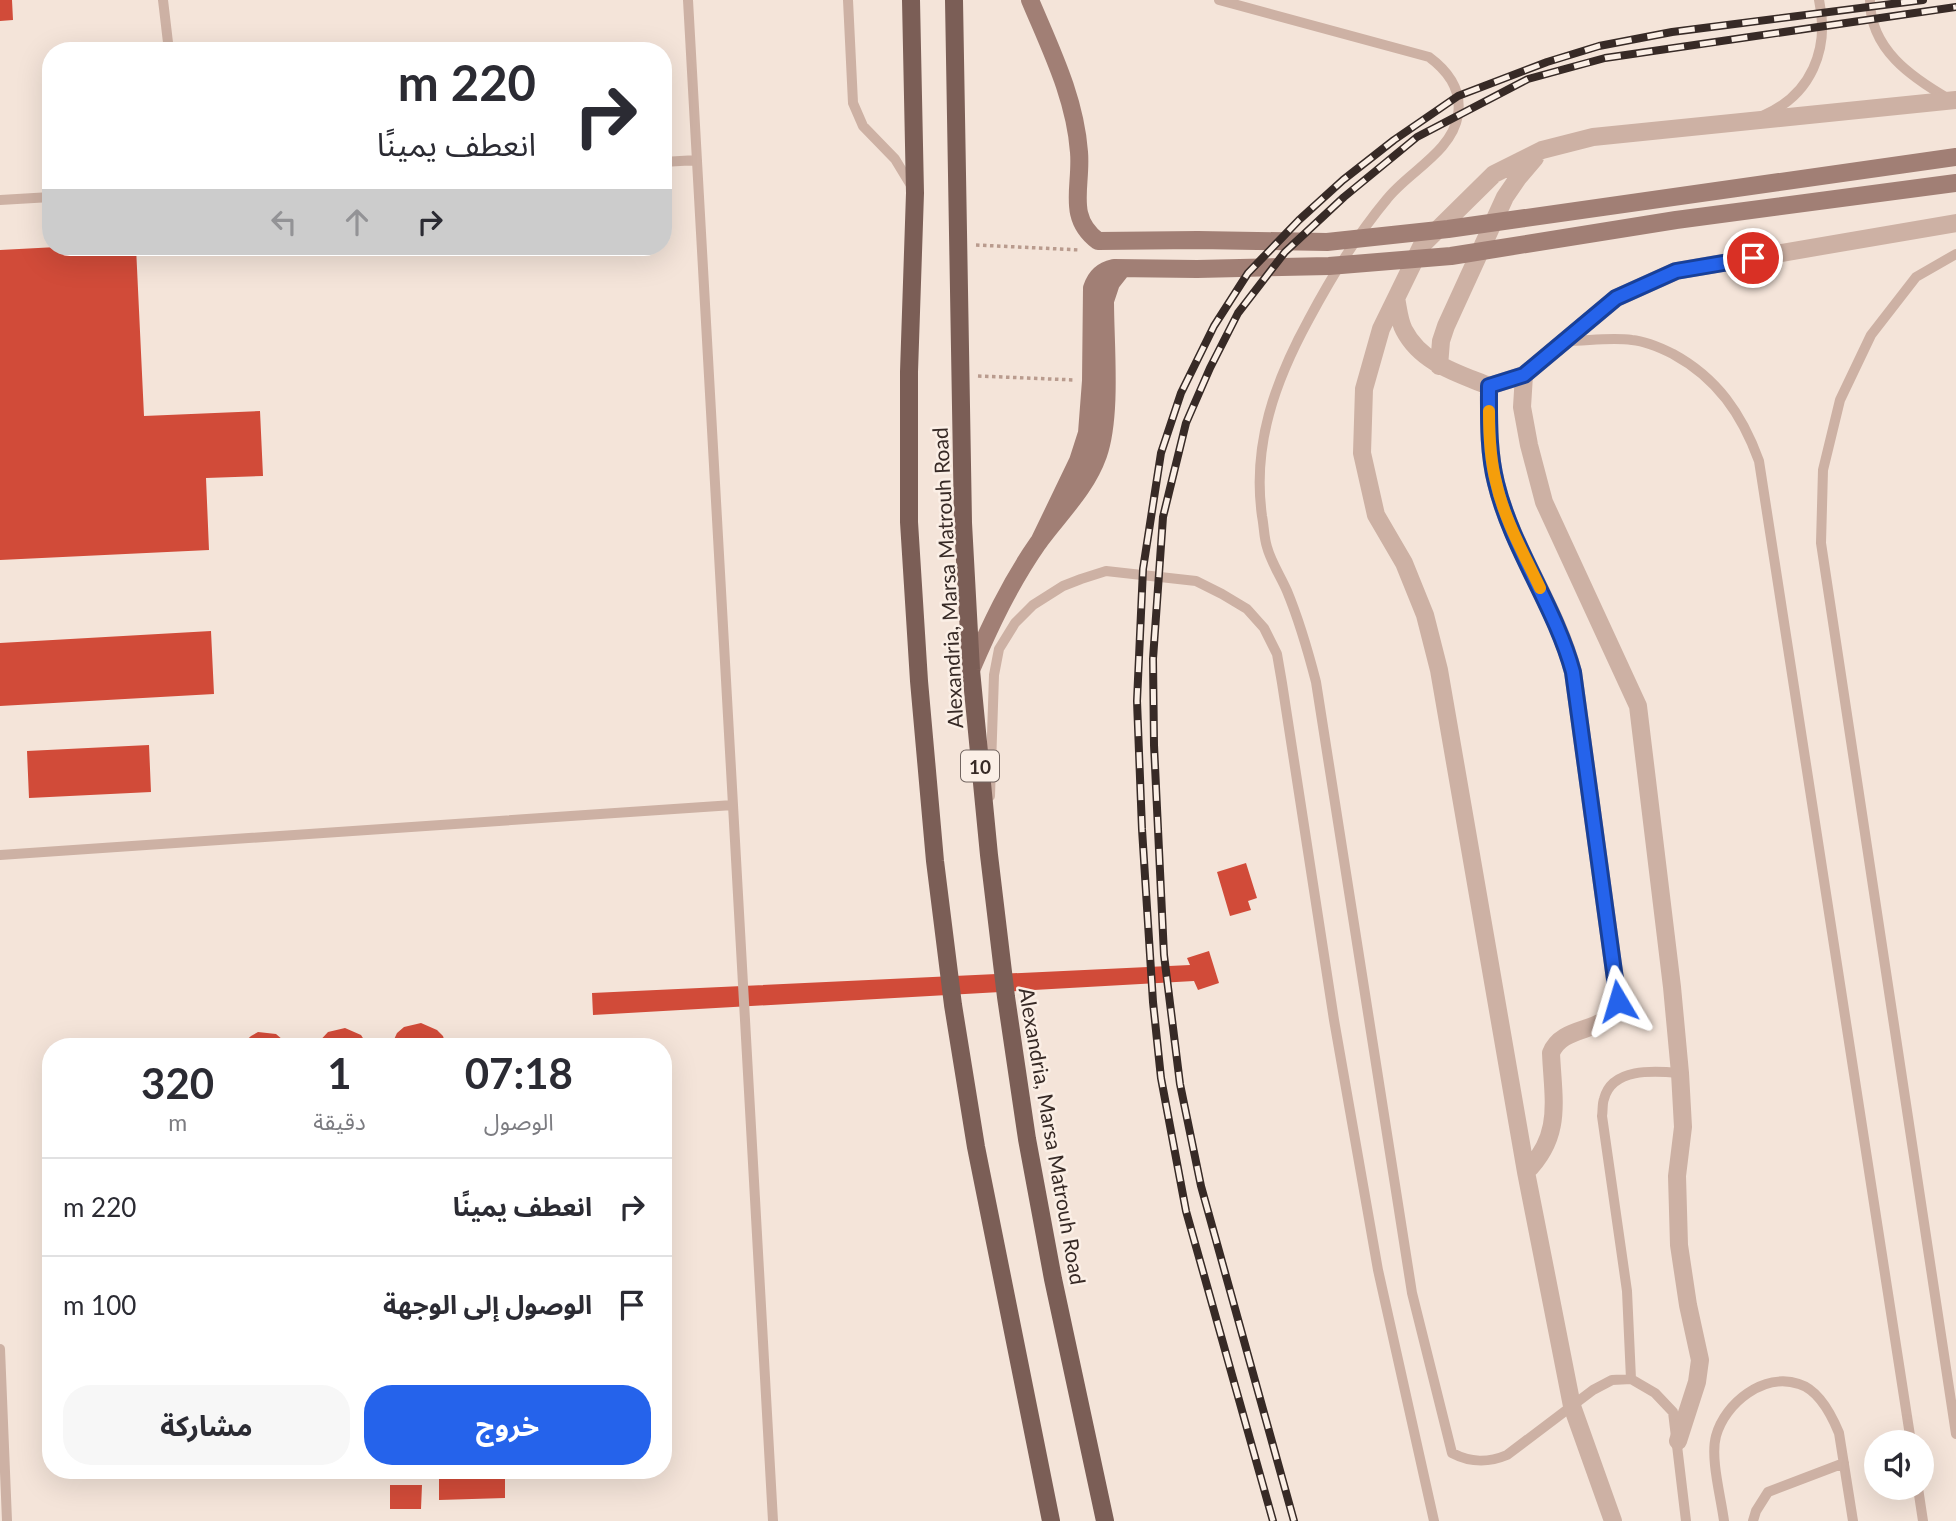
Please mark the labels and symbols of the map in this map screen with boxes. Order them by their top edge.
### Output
pin [1723,228,1783,288]
street label: Alexandria, Marsa Matrouh Road [927,427,967,729]
road number: 10 [961,750,999,782]
position arrow [1581,964,1655,1038]
street label: Alexandria, Marsa Matrouh Road [1015,985,1091,1287]

